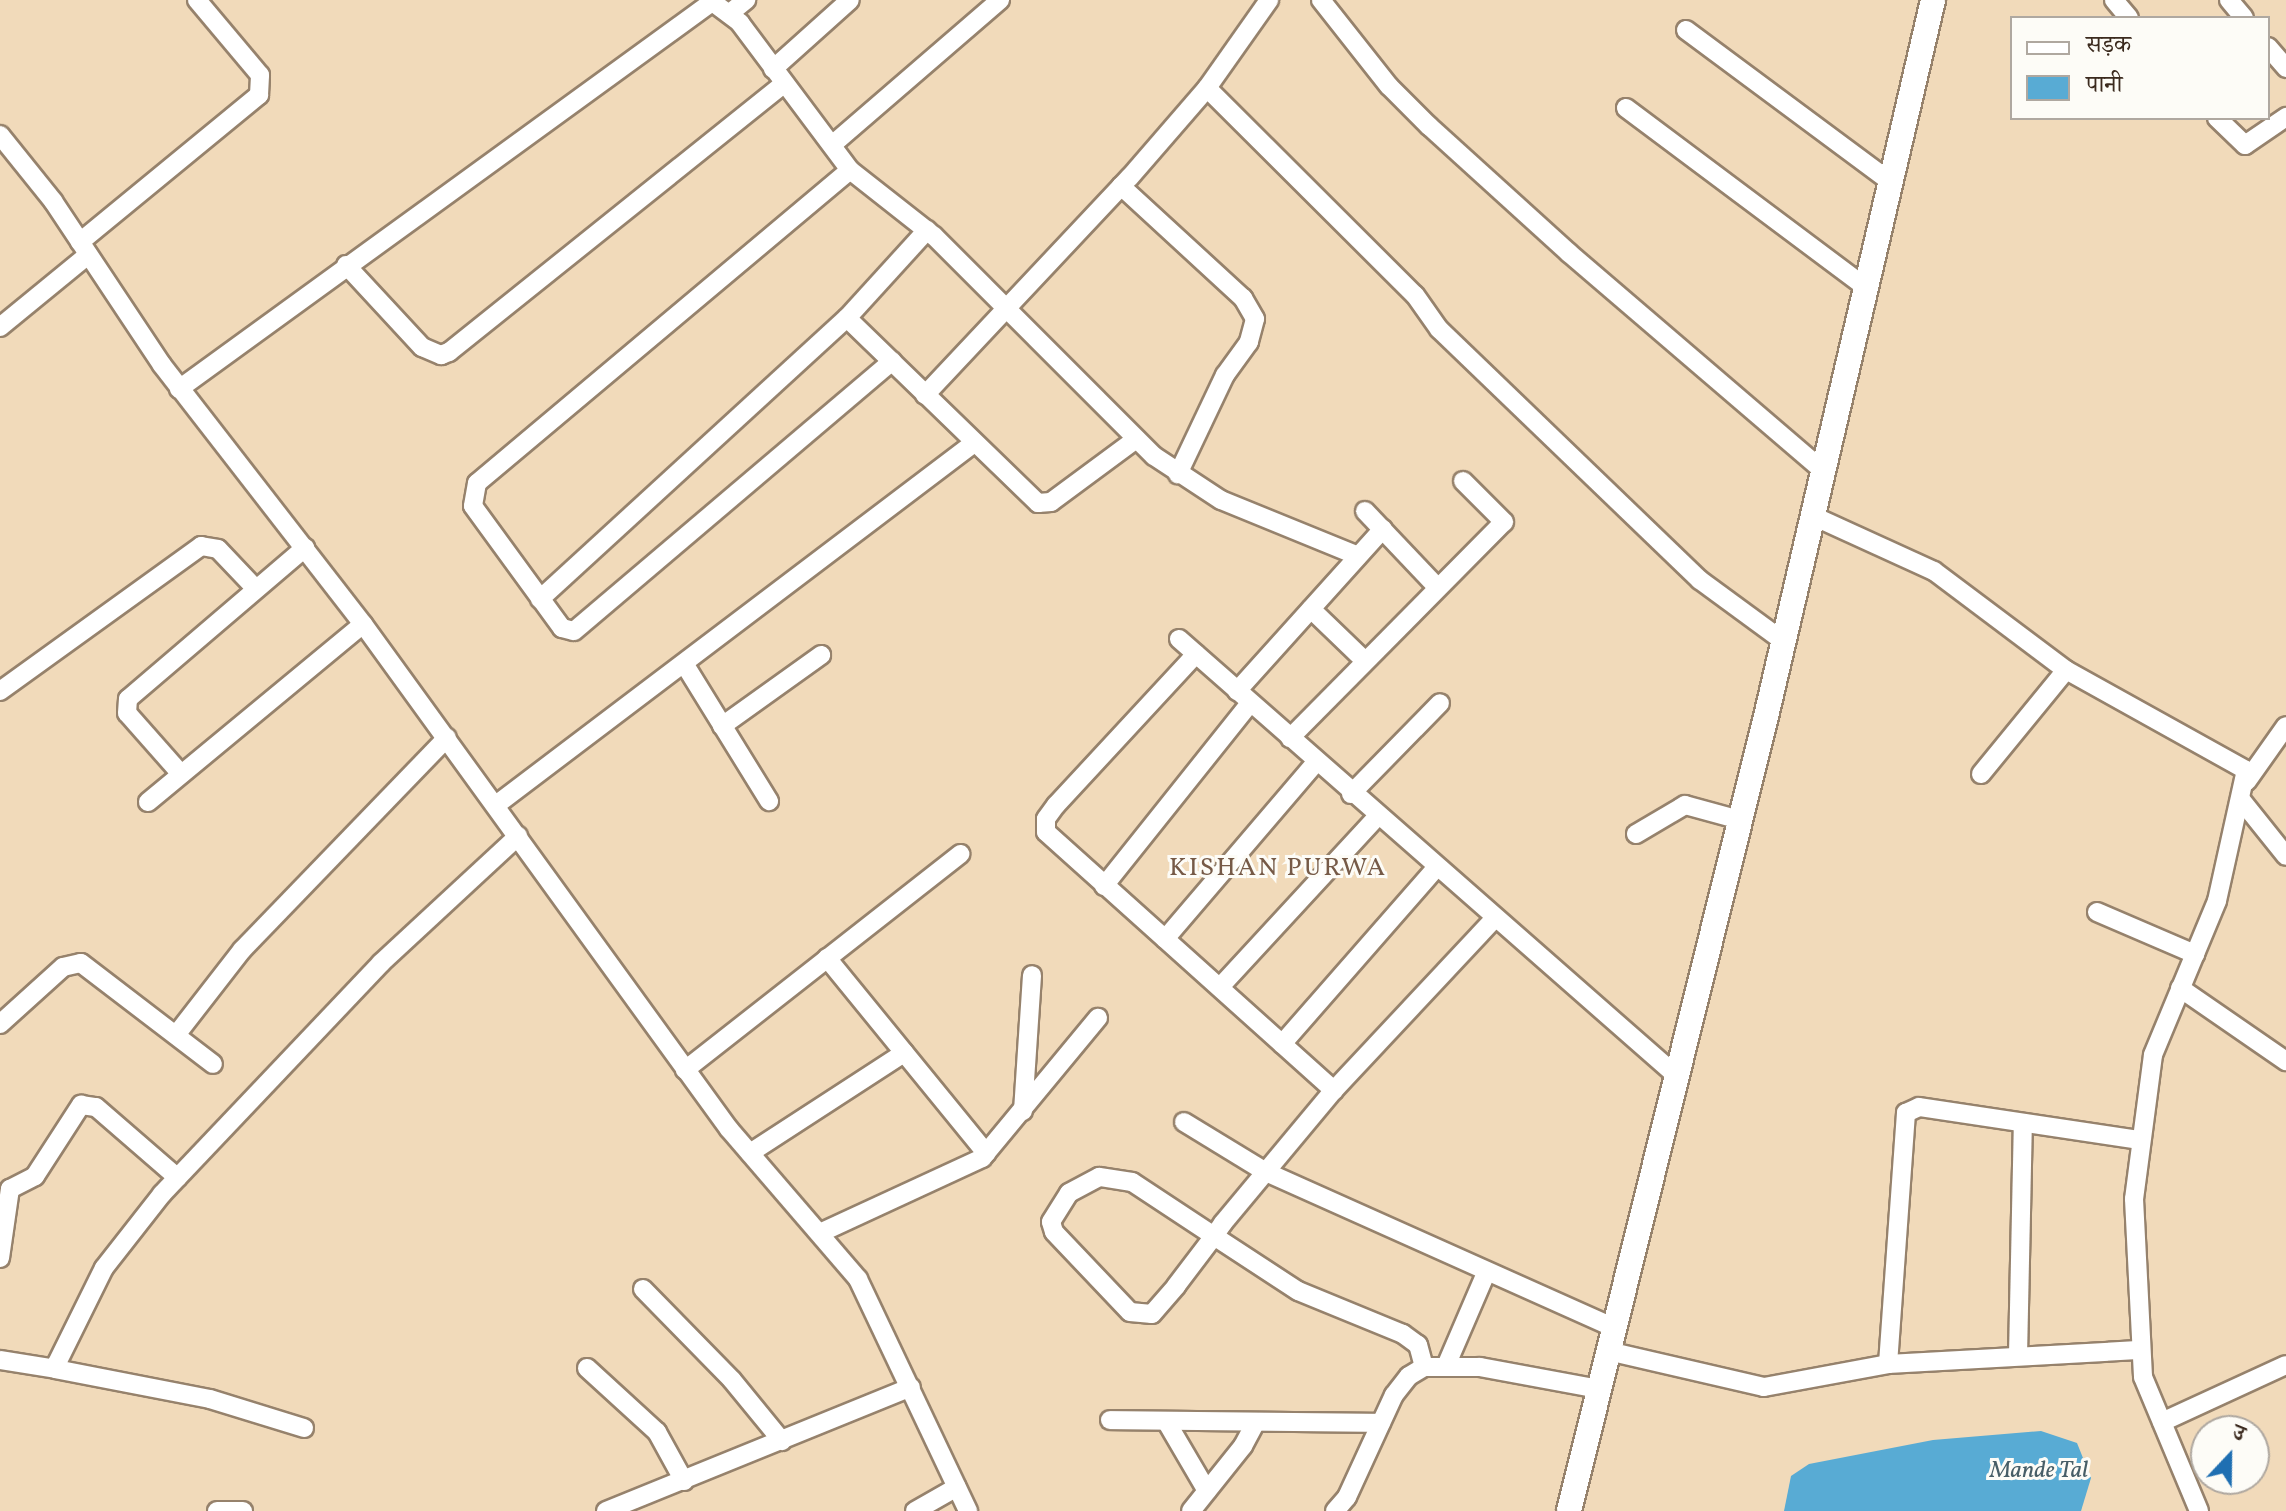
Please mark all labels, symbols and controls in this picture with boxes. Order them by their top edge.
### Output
legend [2010,16,2270,120]
text: सड़क [2086,29,2131,63]
text: पानी [2086,69,2123,103]
district label: KISHAN PURWA [1169,853,1387,885]
north arrow [2190,1415,2270,1495]
text: उ [2227,1418,2249,1451]
water label: Mande Tal [1990,1458,2088,1486]

